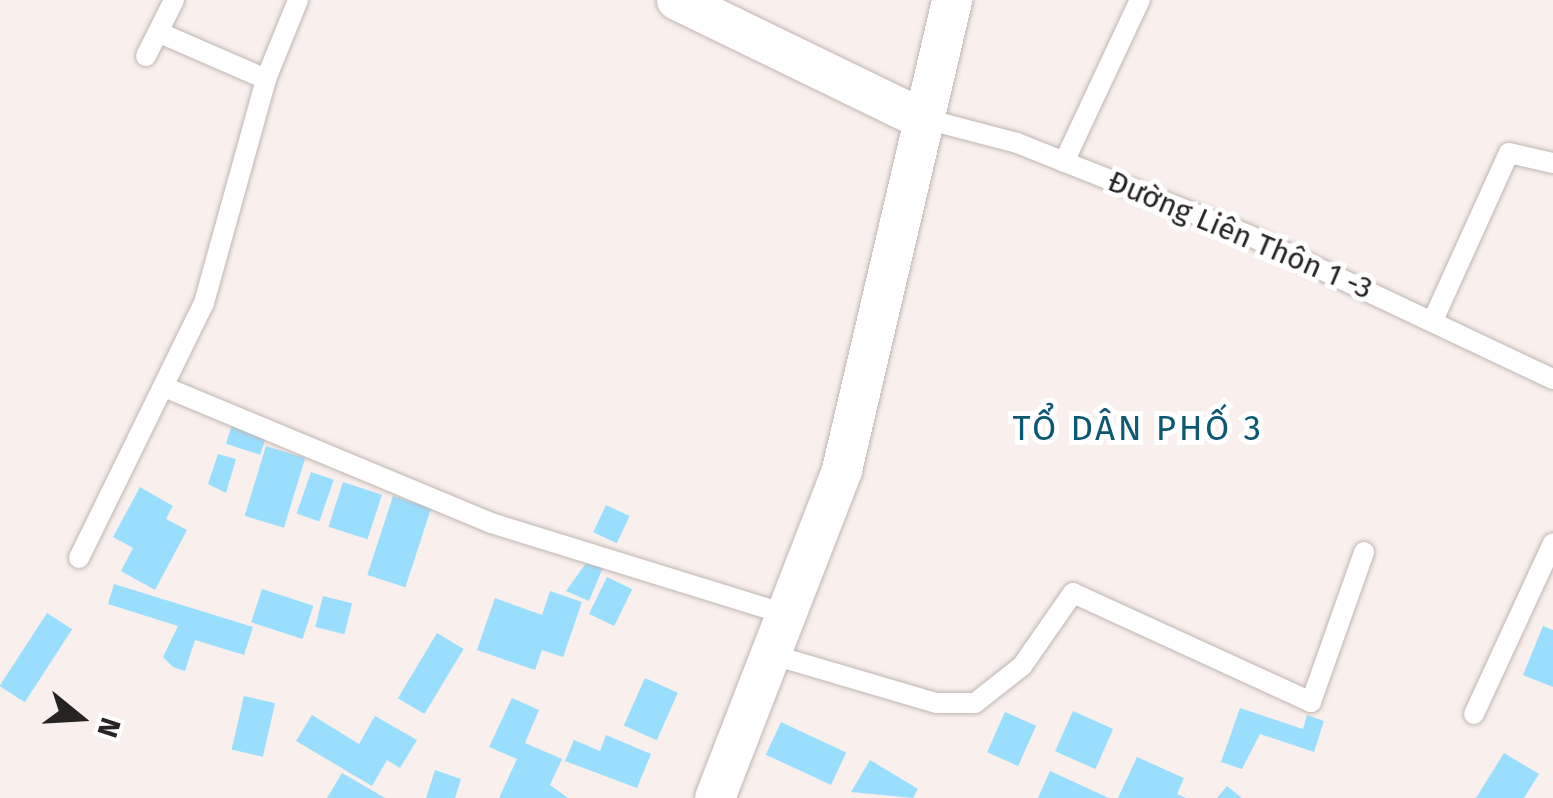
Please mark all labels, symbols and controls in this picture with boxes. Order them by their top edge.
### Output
street label: Đường Liên Thôn 1 -3 [1102,163,1378,307]
district label: TỔ DÂN PHỐ 3 [1013,407,1263,449]
north arrow [30,668,130,768]
text: N [90,713,128,741]

